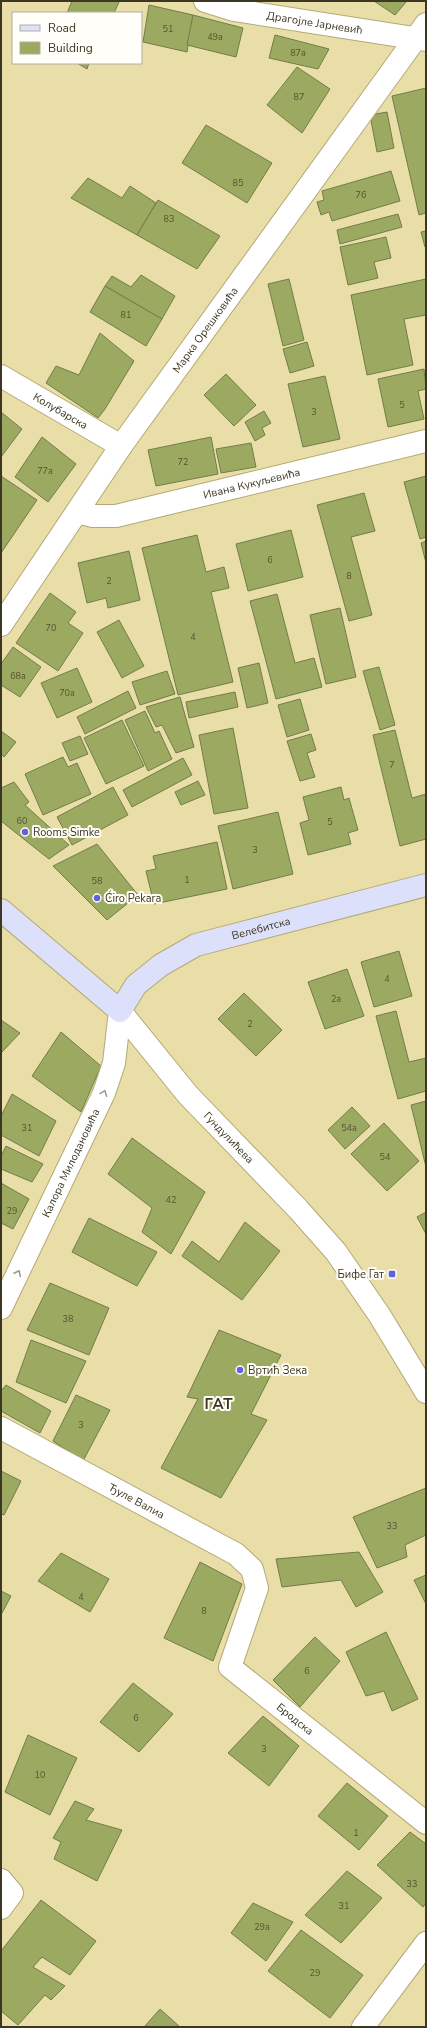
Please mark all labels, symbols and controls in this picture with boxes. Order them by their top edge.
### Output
street label: Драгојле Јарневић [265,8,364,38]
legend [12,12,142,64]
text: Road [48,20,76,36]
house number: 51 [163,23,173,35]
house number: 49a [207,31,223,43]
text: Building [48,40,93,56]
house number: 87a [290,47,306,59]
house number: 87 [294,91,304,103]
house number: 85 [233,177,243,189]
house number: 76 [356,189,366,201]
house number: 83 [164,213,174,225]
street label: Марка Орешковића [169,284,241,376]
house number: 81 [121,309,131,321]
street label: Колубарска [31,389,91,433]
house number: 5 [399,399,405,411]
house number: 3 [311,406,317,418]
house number: 72 [178,456,188,468]
street label: Ивана Кукуљевића [202,464,302,502]
house number: 77a [37,465,53,477]
house number: 6 [267,554,273,566]
house number: 8 [346,570,352,582]
house number: 2 [106,575,112,587]
house number: 70 [46,622,56,634]
house number: 4 [190,631,196,643]
house number: 68a [10,670,26,682]
house number: 70a [59,687,75,699]
house number: 7 [389,759,395,771]
house number: 60 [17,815,27,827]
house number: 5 [327,816,333,828]
place label: Rooms Simke [33,825,100,840]
marker: Rooms Simke [20,827,30,837]
house number: 3 [252,844,258,856]
house number: 1 [184,874,190,886]
house number: 58 [92,875,102,887]
place label: Ćiro Pekara [105,890,161,906]
marker: Ćiro Pekara [92,893,102,903]
street label: Велебитска [230,913,292,943]
house number: 4 [384,973,390,985]
house number: 2a [331,993,341,1005]
house number: 2 [247,1018,253,1030]
one-way arrow [100,1089,108,1096]
street label: Калора Милодановића [38,1106,103,1220]
street label: Гундулићева [201,1108,257,1166]
house number: 31 [22,1122,32,1134]
house number: 54a [341,1122,357,1134]
house number: 54 [380,1151,391,1163]
house number: 42 [166,1194,176,1206]
house number: 29 [7,1205,17,1217]
place label: Бифе Гат [338,1267,384,1282]
marker: Бифе Гат [387,1269,397,1279]
one-way arrow [13,1270,21,1278]
house number: 38 [63,1313,73,1325]
place label: Вртић Зека [248,1363,307,1378]
marker: Вртић Зека [235,1365,245,1375]
district label: ГАТ [204,1394,234,1414]
house number: 3 [78,1419,84,1431]
street label: Ђуле Валиа [106,1480,168,1522]
house number: 33 [387,1520,397,1532]
house number: 4 [78,1591,84,1603]
house number: 8 [201,1605,207,1617]
house number: 6 [304,1665,310,1677]
street label: Бродска [273,1699,317,1738]
house number: 6 [133,1712,139,1724]
house number: 3 [261,1743,267,1755]
house number: 10 [35,1769,45,1781]
house number: 1 [353,1827,359,1839]
house number: 33 [407,1878,417,1890]
house number: 31 [339,1900,349,1912]
house number: 29a [254,1921,270,1933]
house number: 29 [310,1967,320,1979]

